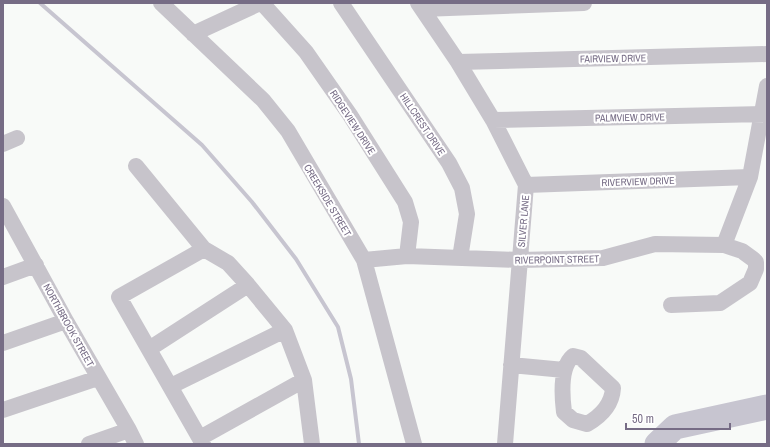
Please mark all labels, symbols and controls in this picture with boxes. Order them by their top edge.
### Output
street label: FAIRVIEW DRIVE [580,51,646,66]
street label: RIDGEVIEW DRIVE [327,88,378,157]
street label: HILLCREST DRIVE [397,91,448,158]
street label: PALMVIEW DRIVE [595,110,665,125]
street label: CREEKSIDE STREET [301,162,354,239]
street label: RIVERVIEW DRIVE [601,174,675,189]
street label: SILVER LANE [515,194,532,248]
street label: RIVERPOINT STREET [515,252,599,267]
street label: NORTHBROOK STREET [40,281,97,369]
scale bar [626,405,730,431]
text: 50 m [632,411,654,427]

